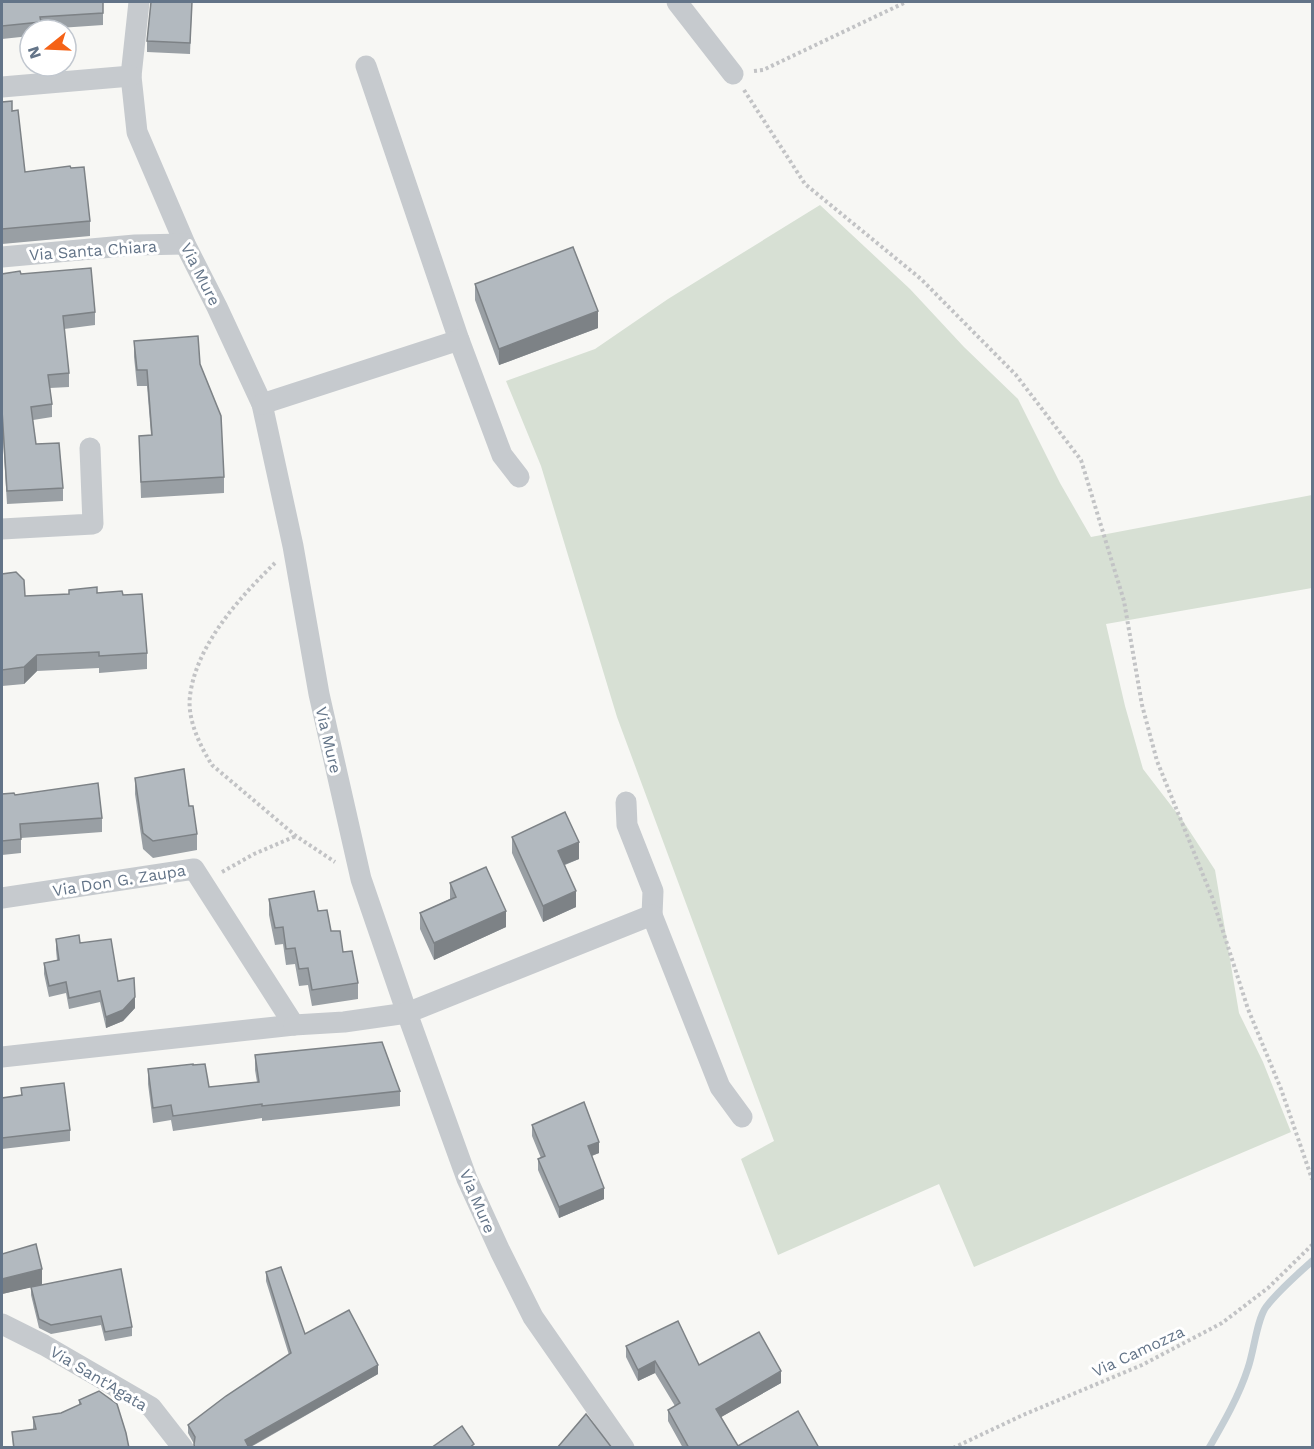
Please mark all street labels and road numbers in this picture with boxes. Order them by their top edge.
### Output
street label: Via Santa Chiara [28,237,158,264]
street label: Via Mure [177,240,224,309]
street label: Via Mure [312,705,345,775]
street label: Via Don G. Zaupa [51,861,187,900]
street label: Via Mure [456,1166,500,1236]
street label: Via Camozza [1089,1322,1187,1381]
street label: Via Sant'Agata [47,1342,151,1415]

